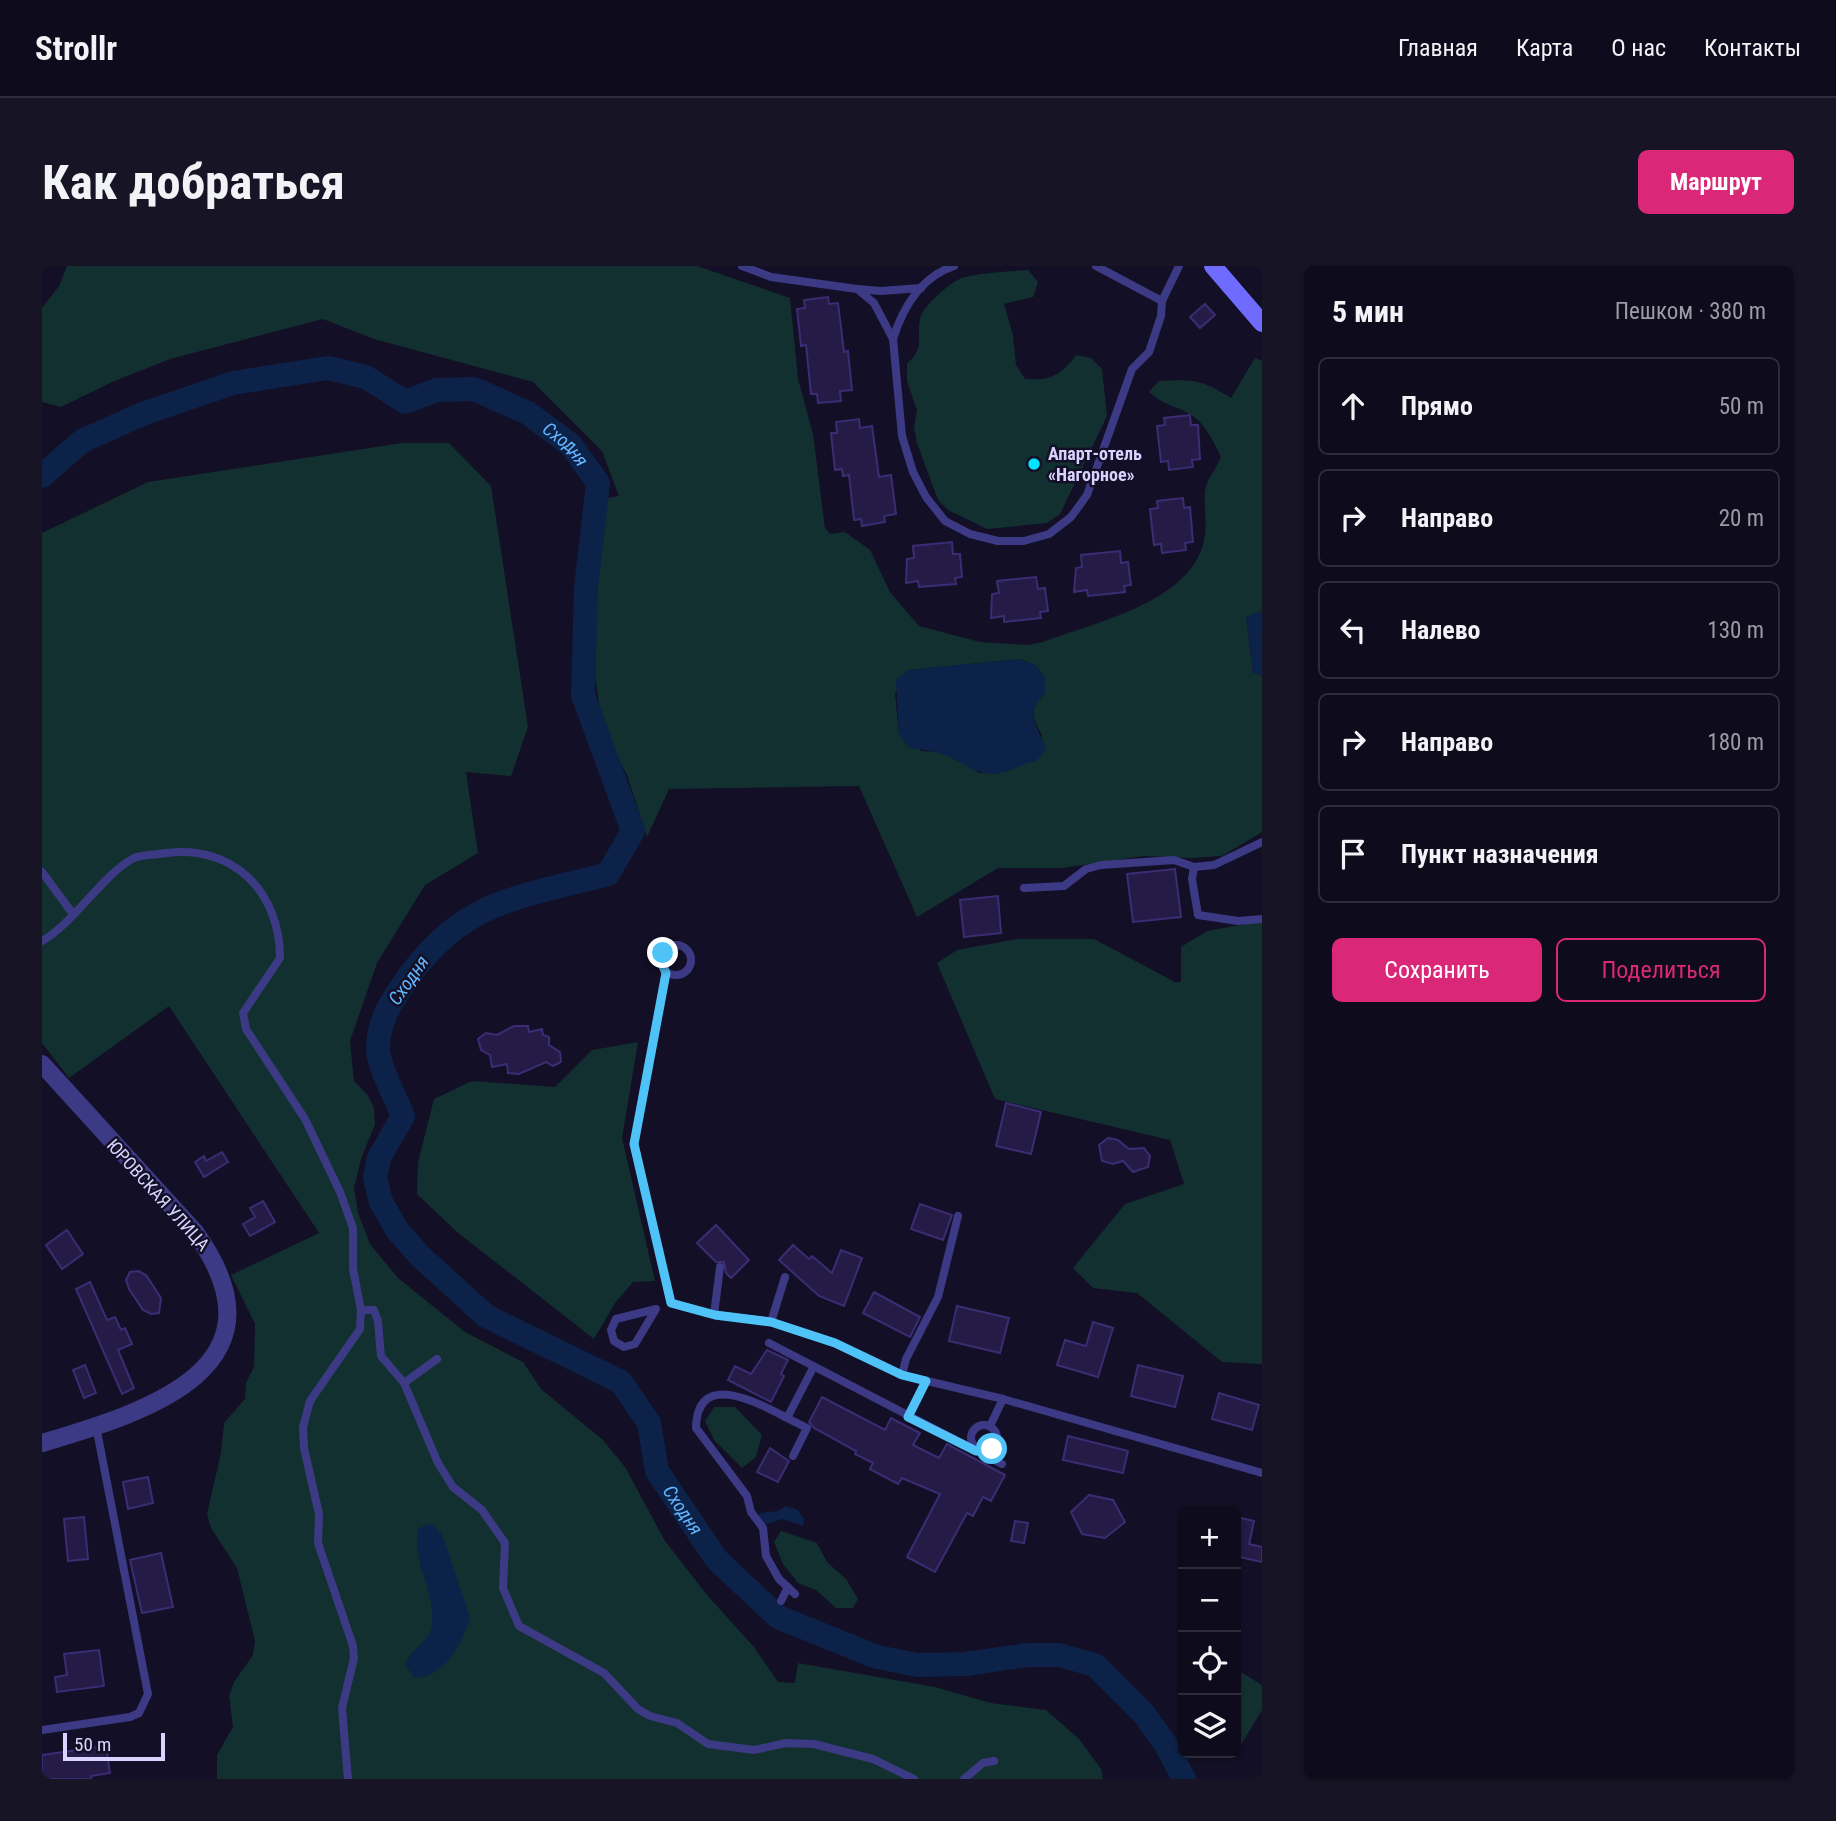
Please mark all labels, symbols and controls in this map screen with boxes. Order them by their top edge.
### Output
text: Strollr [35,29,117,68]
text: Главная [1398,34,1478,62]
text: Карта [1516,34,1573,62]
text: О нас [1611,34,1666,62]
text: Контакты [1704,34,1801,62]
button: Маршрут [1638,150,1794,214]
text: Как добраться [42,154,345,211]
text: 5 мин [1332,294,1404,329]
text: Пешком · 380 m [1615,298,1766,325]
icon: ahead [1334,387,1372,425]
text: Прямо [1401,391,1473,421]
text: 50 m [1719,393,1764,420]
water label: Сходня [538,417,593,471]
place label: Апарт-отель «Нагорное» [1048,443,1142,485]
marker: Апарт-отель «Нагорное» [1026,456,1042,472]
icon: right [1334,499,1372,537]
text: Направо [1401,503,1493,533]
text: 20 m [1719,505,1764,532]
icon: left [1334,611,1372,649]
text: Налево [1401,615,1481,645]
text: 130 m [1707,617,1764,644]
icon: right [1334,723,1372,761]
text: Направо [1401,727,1493,757]
text: 180 m [1707,729,1764,756]
icon: arrive [1334,835,1372,873]
text: Пункт назначения [1401,839,1599,869]
route end [647,937,678,968]
button: Сохранить [1332,938,1542,1002]
button: Поделиться [1556,938,1766,1002]
water label: Сходня [383,951,434,1009]
street label: ЮРОВСКАЯ УЛИЦА [103,1134,214,1255]
route start [976,1433,1007,1464]
water label: Сходня [658,1481,708,1539]
map controls [1178,1506,1241,1758]
button: + [1178,1506,1241,1569]
button: − [1178,1569,1241,1632]
button: locate [1178,1632,1241,1695]
button: layers [1178,1695,1241,1758]
scale bar [63,1730,164,1762]
text: 50 m [74,1733,111,1756]

